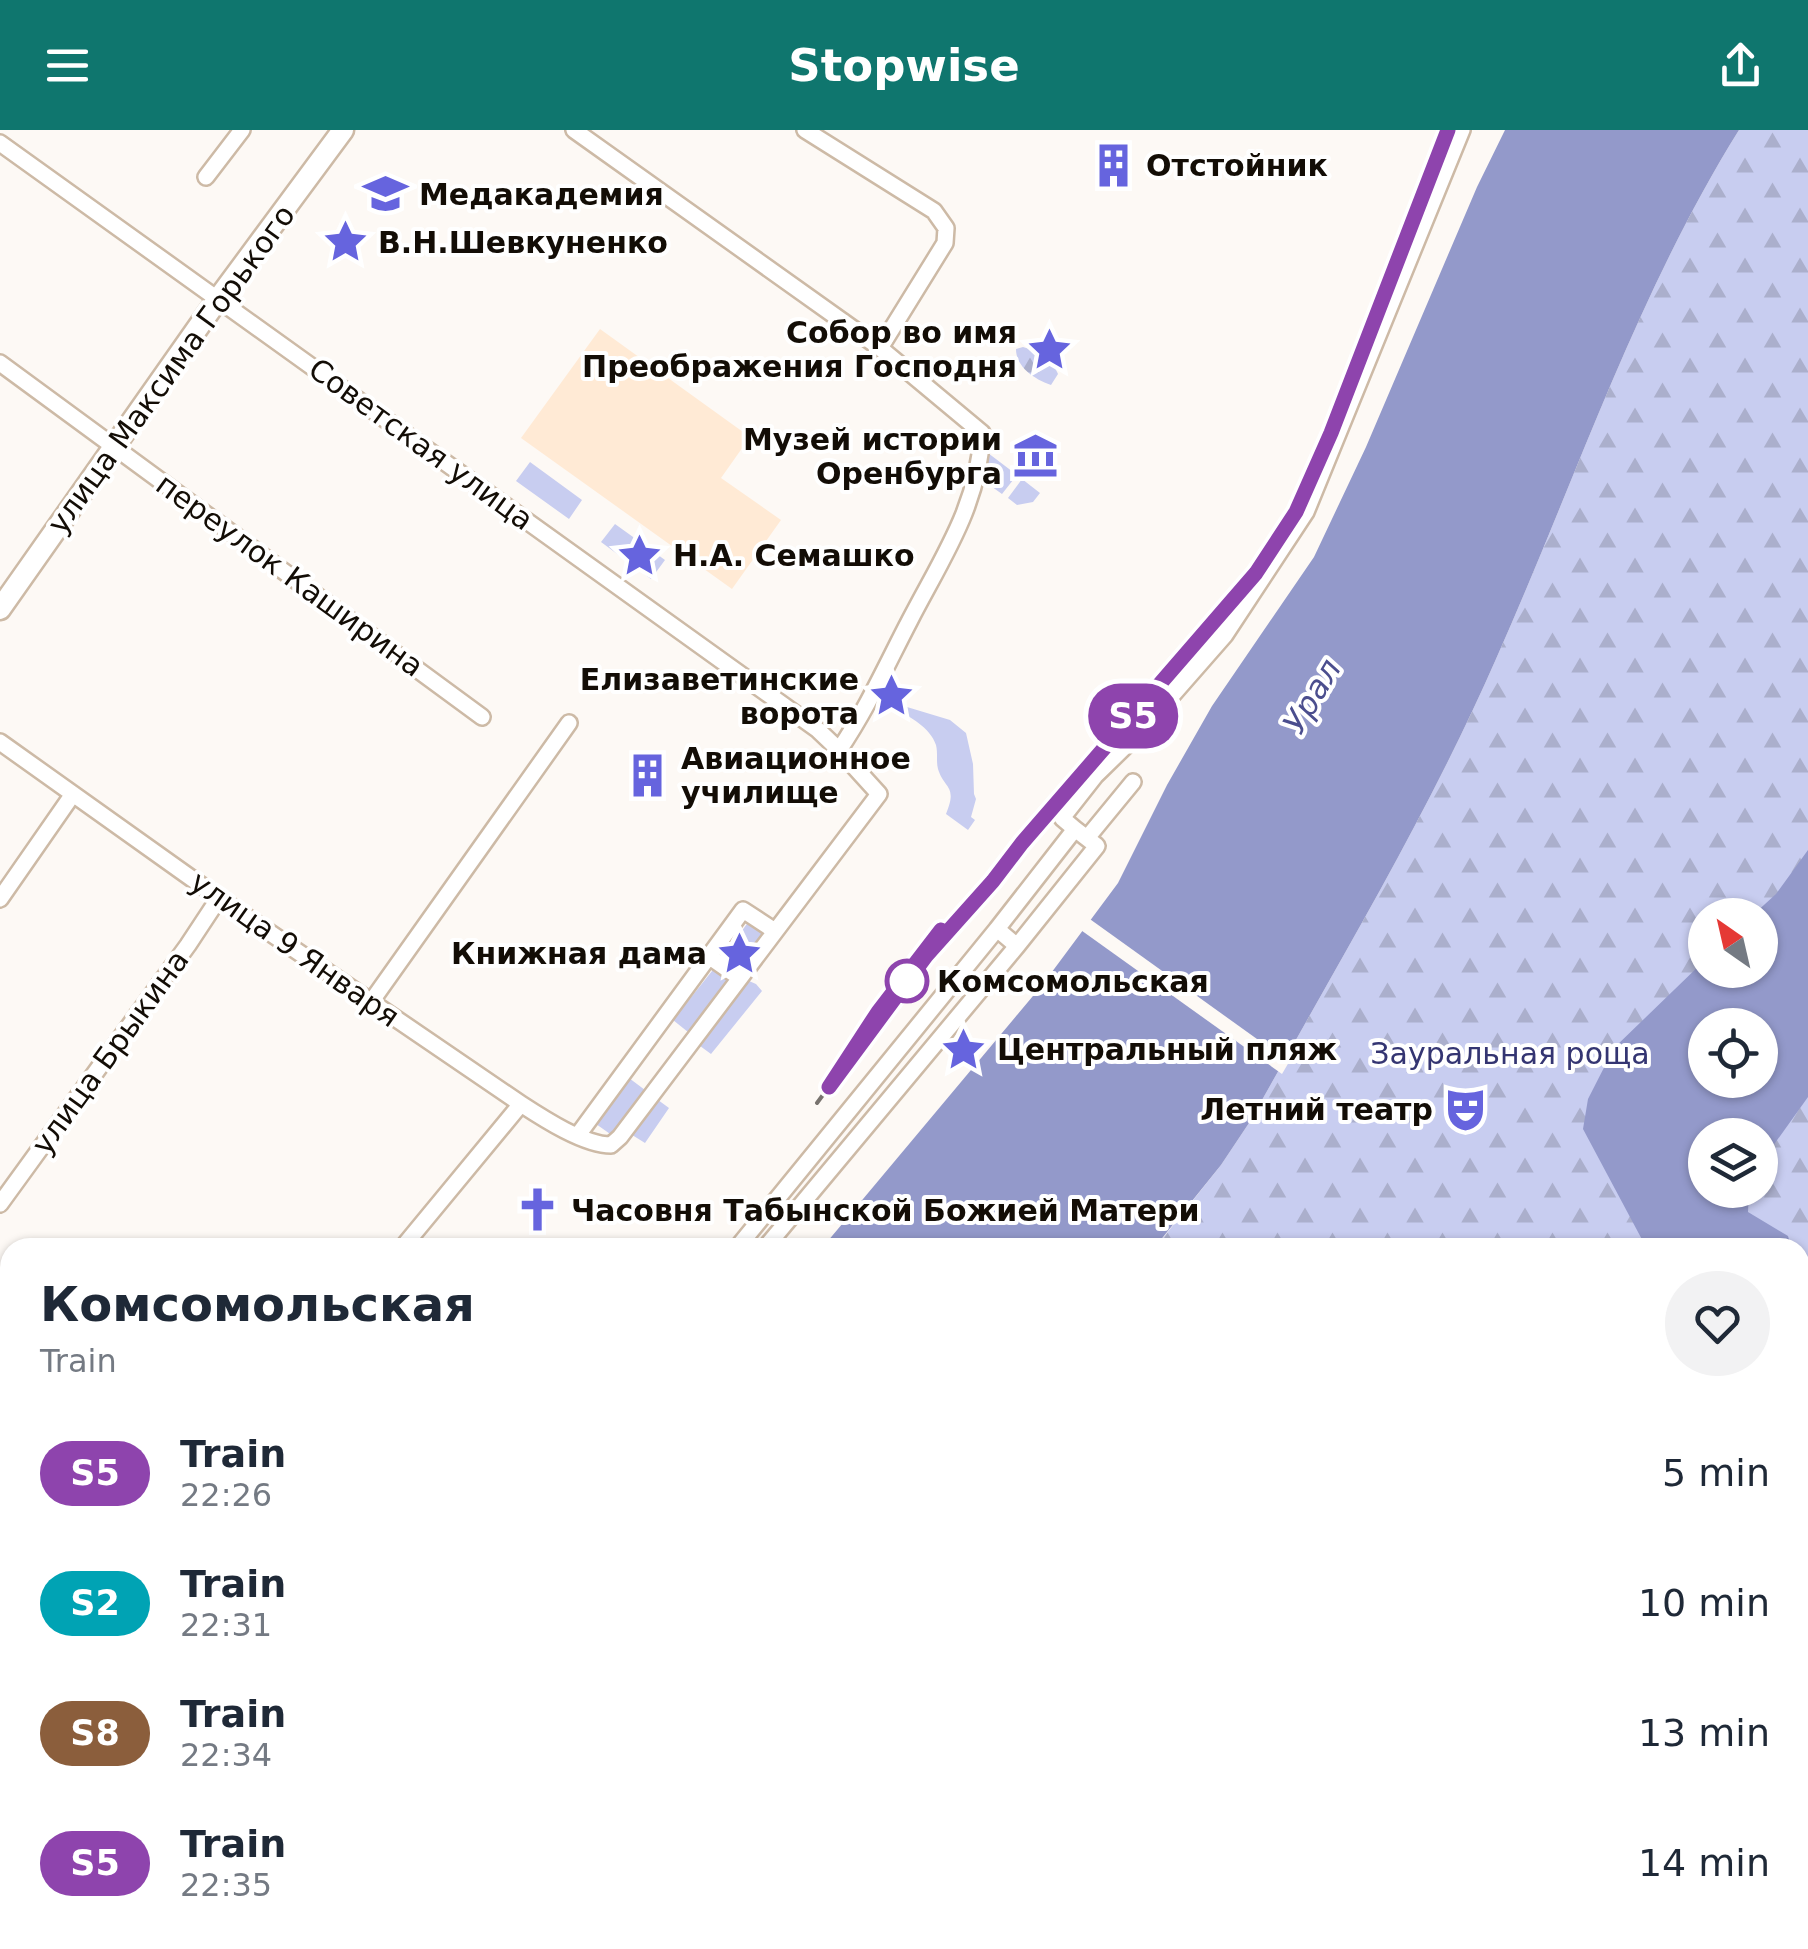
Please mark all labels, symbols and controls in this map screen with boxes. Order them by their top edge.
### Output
icon: menu [40,38,95,93]
icon: share [1713,38,1768,93]
text: Stopwise [788,39,1020,92]
building icon: Отстойник [1089,141,1137,189]
place label: Отстойник [1146,148,1328,183]
school or university icon: Медакадемия [362,170,410,218]
place label: Медакадемия [419,177,664,212]
street label: улица Максима Горького [40,198,302,540]
place icon: В.Н.Шевкуненко [321,218,369,266]
place label: В.Н.Шевкуненко [378,225,668,260]
place label: Собор во имя Преображения Господня [582,315,1017,384]
place icon: Собор во имя Преображения Господня [1026,325,1074,373]
street label: Советская улица [302,351,540,537]
place label: Музей истории Оренбурга [743,422,1002,491]
museum icon: Музей истории Оренбурга [1011,432,1059,480]
street label: переулок Каширина [150,466,430,684]
place icon: Н.А. Семашко [616,531,664,579]
place label: Н.А. Семашко [673,538,915,573]
water label: Урал [1275,652,1349,740]
place label: Елизаветинские ворота [580,662,859,731]
place icon: Елизаветинские ворота [868,672,916,720]
line badge: S5 [1088,684,1178,748]
text: S5 [1108,696,1158,736]
place label: Авиационное училище [681,741,911,810]
building icon: Авиационное училище [624,751,672,799]
street label: улица 9 Января [184,864,406,1034]
north arrow [1688,898,1778,988]
map controls [1688,898,1778,1208]
place icon: Книжная дама [716,929,764,977]
place label: Книжная дама [451,936,707,971]
street label: улица Брыкина [24,943,196,1161]
marker: Комсомольская [886,960,928,1002]
place label: Комсомольская [937,964,1209,999]
button: locate [1688,1008,1778,1098]
place icon: Центральный пляж [940,1025,988,1073]
place label: Центральный пляж [997,1032,1337,1067]
park label: Зауральная роща [1370,1036,1650,1071]
theatre icon: Летний театр [1442,1085,1490,1133]
place label: Летний театр [1200,1092,1433,1127]
button: layers [1688,1118,1778,1208]
church icon: Часовня Табынской Божией Матери [514,1186,562,1234]
place label: Часовня Табынской Божией Матери [571,1193,1200,1228]
button: heart [1665,1271,1770,1376]
text: Комсомольская [40,1276,475,1332]
text: Train [40,1342,117,1380]
text: Train [180,1432,286,1476]
text: 5 min [1662,1451,1770,1495]
text: S5 [70,1453,120,1493]
text: 22:26 [180,1476,272,1514]
text: Train [180,1562,286,1606]
text: 10 min [1638,1581,1770,1625]
text: S2 [70,1583,120,1623]
text: 22:31 [180,1606,272,1644]
text: Train [180,1692,286,1736]
text: 13 min [1638,1711,1770,1755]
text: S8 [70,1713,120,1753]
text: 22:34 [180,1736,272,1774]
text: Train [180,1822,286,1866]
text: 14 min [1638,1841,1770,1885]
text: S5 [70,1843,120,1883]
text: 22:35 [180,1866,272,1904]

